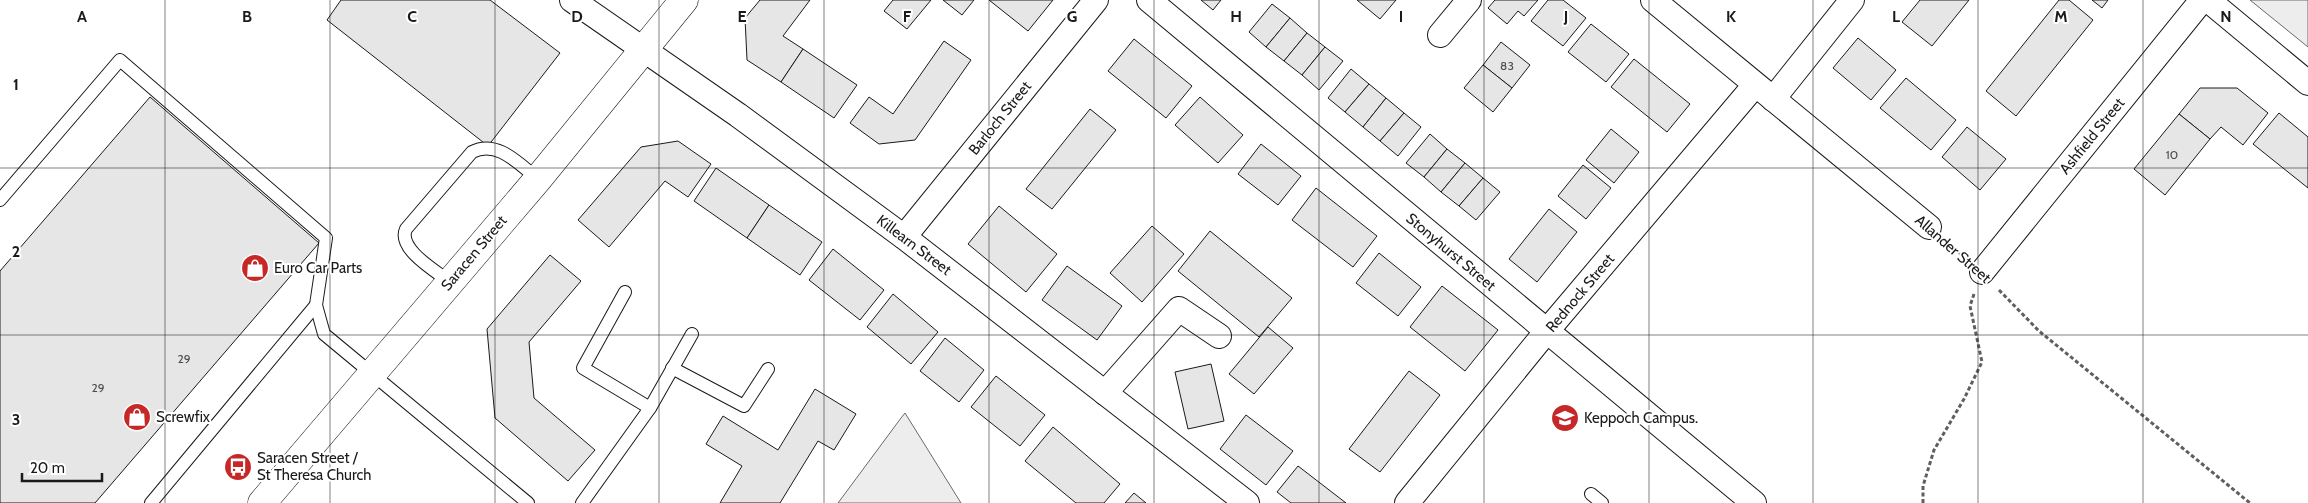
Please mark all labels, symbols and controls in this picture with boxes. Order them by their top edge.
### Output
text: A [77,7,87,26]
text: B [242,7,252,26]
text: C [407,7,417,26]
text: D [571,7,583,26]
text: E [737,7,747,26]
text: F [903,7,912,26]
text: G [1067,7,1077,26]
text: H [1230,7,1242,26]
text: I [1399,7,1403,26]
text: J [1563,7,1568,26]
text: K [1726,7,1736,26]
text: L [1892,7,1900,26]
text: M [2054,7,2068,26]
text: N [2220,7,2232,26]
house number: 83 [1500,58,1514,73]
text: 1 [13,75,19,94]
street label: Barloch Street [965,78,1035,158]
street label: Ashfield Street [2056,94,2128,178]
house number: 10 [2166,147,2178,162]
street label: Stonyhurst Street [1403,209,1499,295]
street label: Killearn Street [873,211,955,279]
street label: Allander Street [1911,211,1995,287]
street label: Saracen Street [437,212,511,294]
text: 2 [12,242,20,261]
street label: Rednock Street [1542,250,1618,336]
shop icon: Euro Car Parts [240,253,270,283]
place label: Euro Car Parts [274,259,362,277]
house number: 29 [177,351,191,366]
house number: 29 [91,380,105,395]
shop icon: Screwfix [122,402,152,432]
school or university icon: Keppoch Campus. [1550,403,1580,433]
place label: Screwfix [156,408,210,426]
place label: Keppoch Campus. [1584,409,1698,427]
text: 3 [12,410,20,429]
place label: Saracen Street / St Theresa Church [257,449,371,484]
scale bar [22,450,102,482]
bus stop icon: Saracen Street / St Theresa Church [223,452,253,482]
text: 20 m [30,459,65,477]

